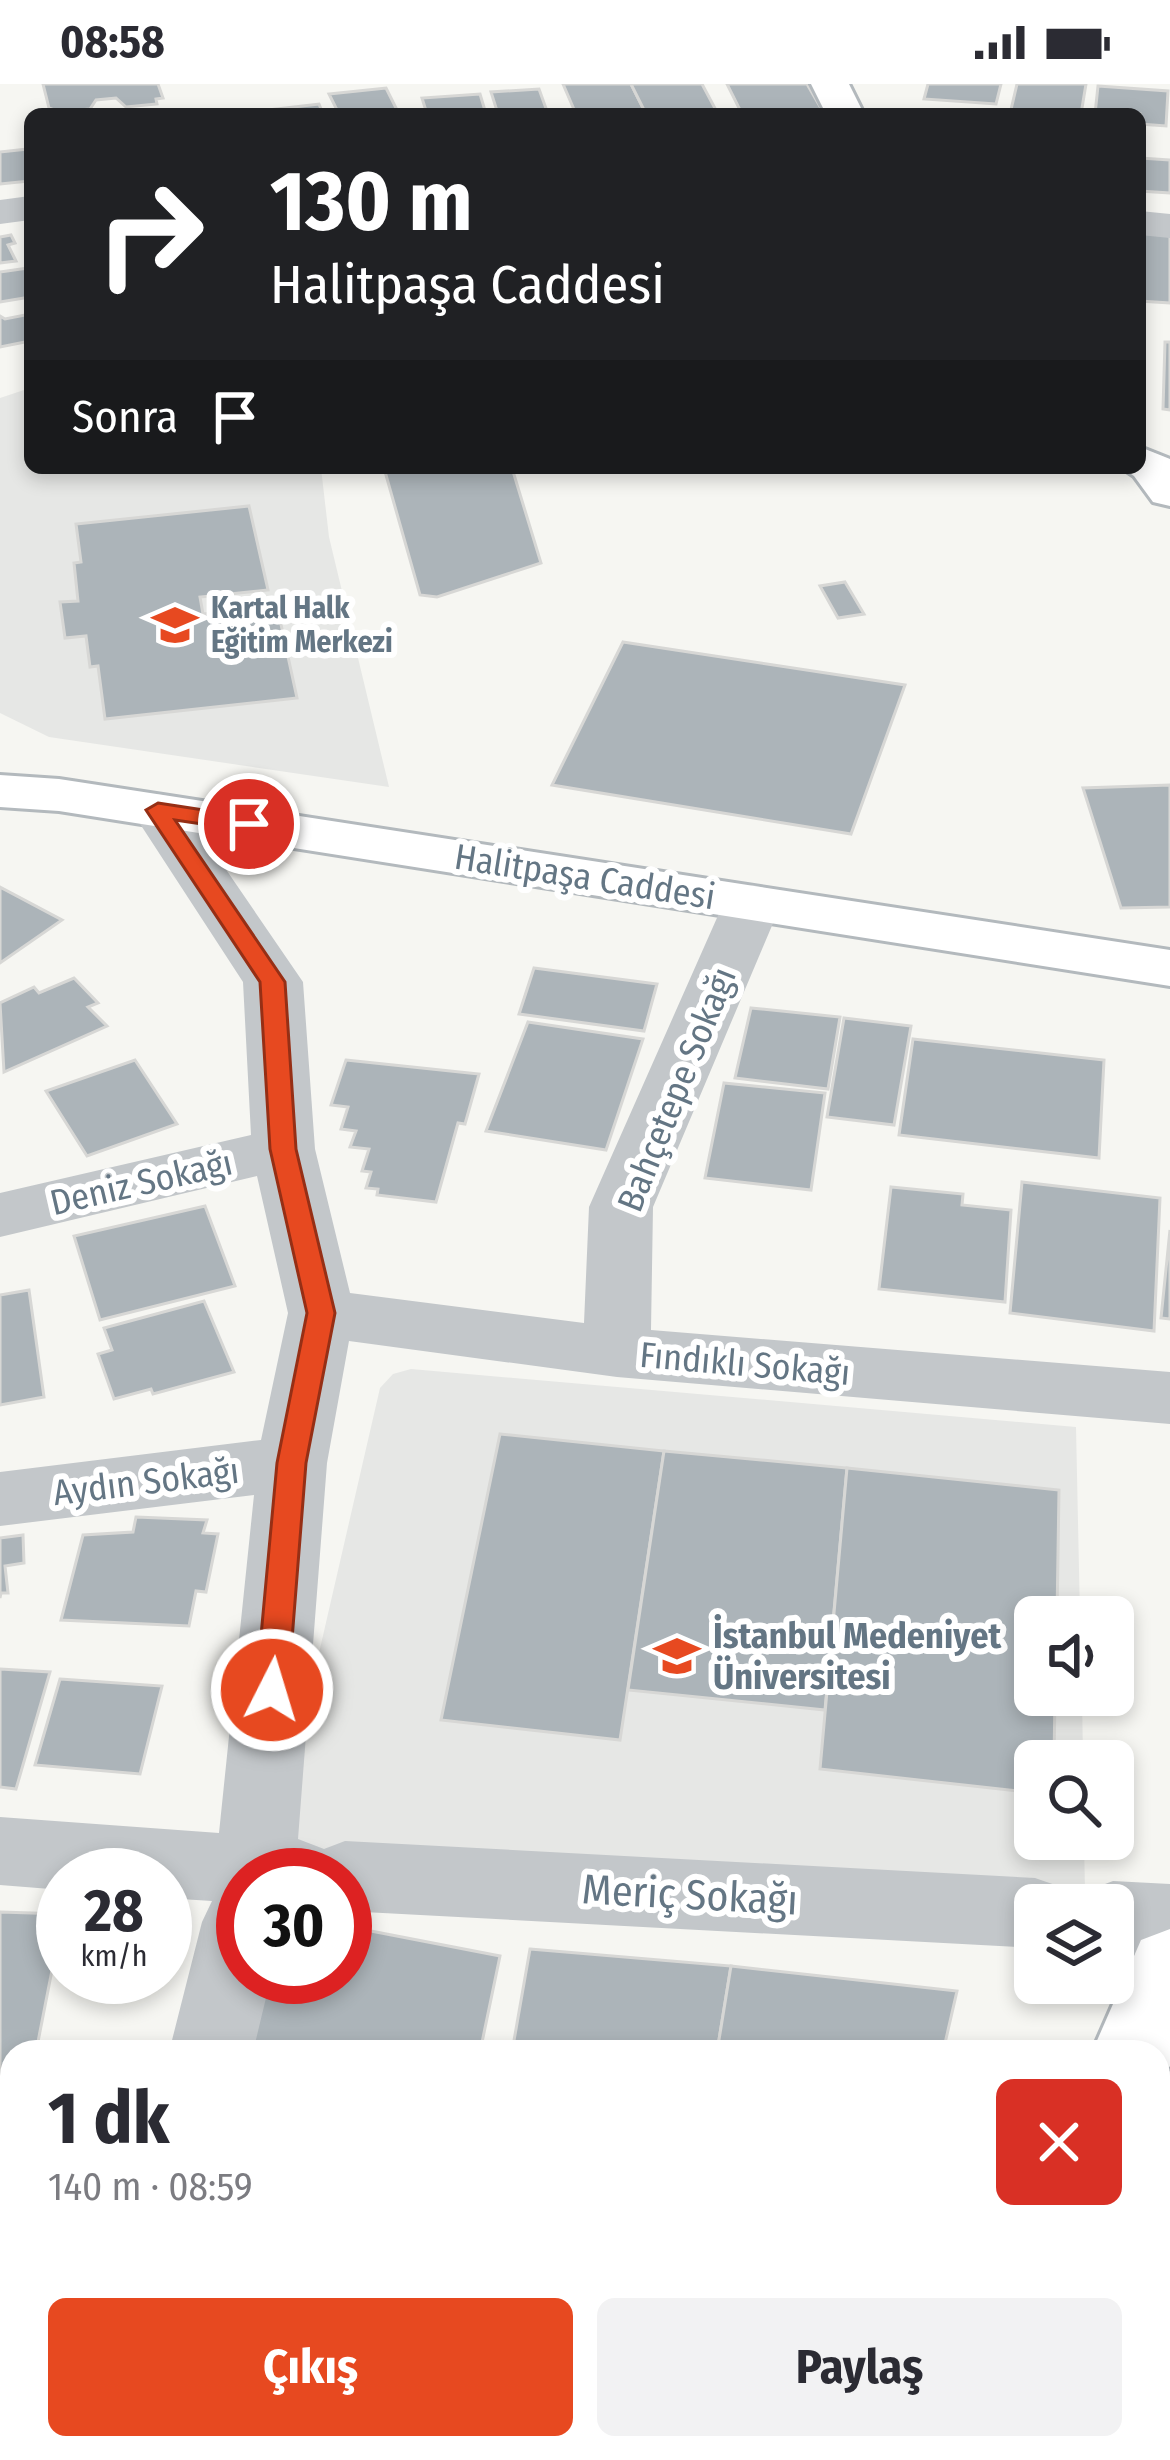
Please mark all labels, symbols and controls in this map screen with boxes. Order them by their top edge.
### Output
text: 08:58 [60,15,165,69]
text: 130 m [270,151,473,252]
icon: right [72,156,228,312]
text: Halitpaşa Caddesi [270,253,665,317]
icon: arrive [202,384,268,450]
text: Sonra [72,390,178,444]
place label: Kartal Halk Eğitim Merkezi [211,590,393,660]
school or university icon: Kartal Halk Eğitim Merkezi [150,600,200,650]
pin [198,773,300,875]
icon: arrive [216,791,282,857]
street label: Halitpaşa Caddesi [451,835,718,919]
street label: Bahçetepe Sokağı [608,961,746,1218]
street label: Deniz Sokağı [46,1141,237,1225]
street label: Fındıklı Sokağı [638,1333,852,1395]
street label: Aydın Sokağı [51,1449,242,1515]
map controls [1014,1596,1134,2004]
button: sound [1014,1596,1134,1716]
place label: İstanbul Medeniyet Üniversitesi [713,1614,1002,1699]
position arrow [209,1627,335,1753]
school or university icon: İstanbul Medeniyet Üniversitesi [652,1631,702,1681]
button: search [1014,1740,1134,1860]
speed limit sign: 30 [216,1848,372,2004]
street label: Meriç Sokağı [581,1864,799,1926]
text: 28 [84,1875,144,1947]
button: layers [1014,1884,1134,2004]
text: km/h [81,1938,147,1974]
text: 1 dk [48,2076,169,2162]
button: close [996,2079,1122,2205]
text: 140 m · 08:59 [48,2164,253,2210]
button: Çıkış [48,2298,573,2436]
button: Paylaş [597,2298,1122,2436]

